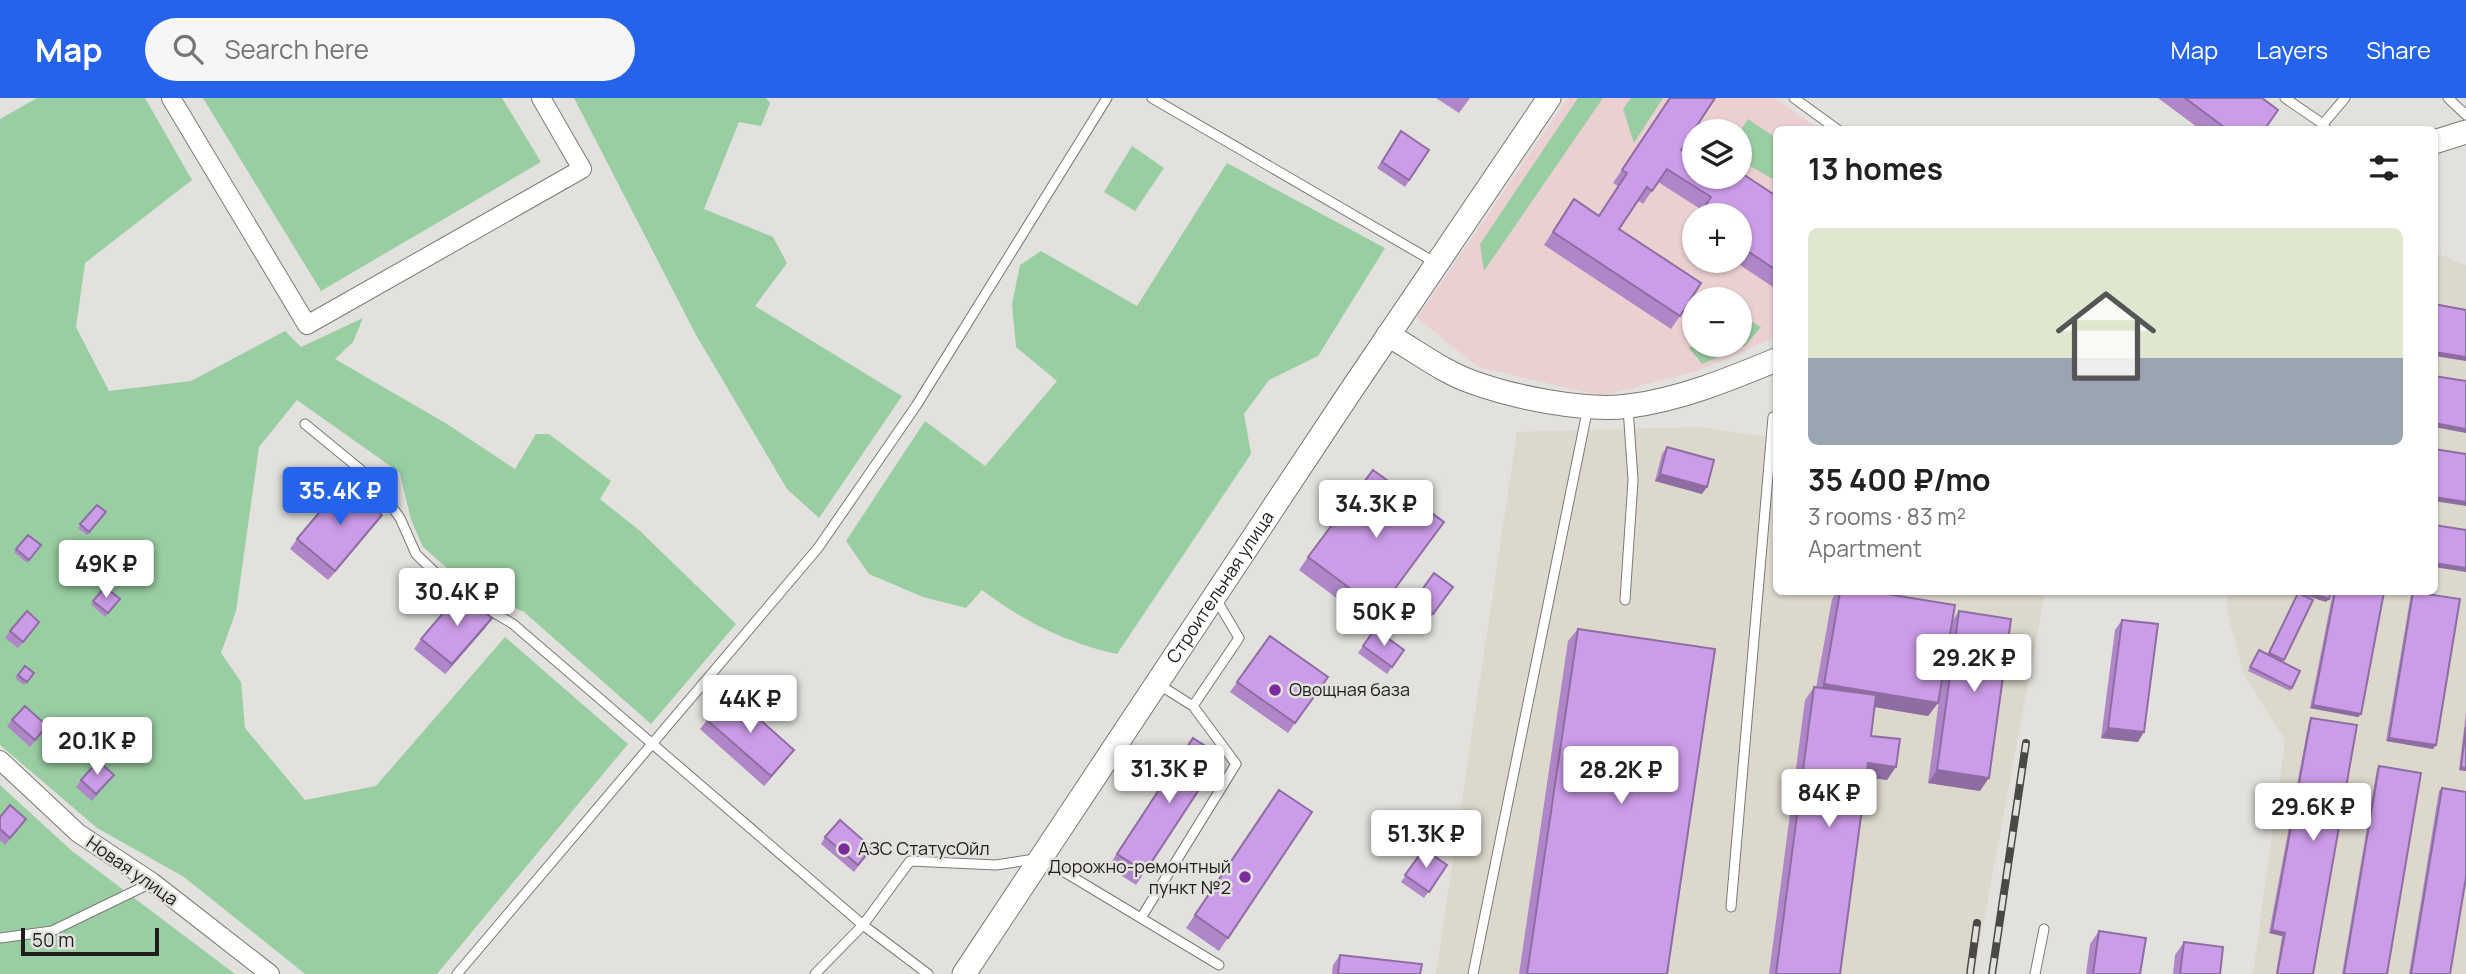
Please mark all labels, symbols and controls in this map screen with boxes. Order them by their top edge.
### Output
search box [145,18,635,81]
text: Map [35,27,103,72]
icon: search [169,30,207,68]
text: Search here [225,31,369,67]
text: Map [2171,33,2218,66]
text: Layers [2256,33,2328,66]
text: Share [2366,33,2431,66]
map controls [1682,119,1752,357]
button: layers [1682,119,1752,189]
text: 13 homes [1808,148,1943,189]
icon: filters [2365,149,2403,187]
button: + [1682,203,1752,273]
icon: home [2043,273,2169,399]
button: − [1682,287,1752,357]
text: 35 400 ₽/mo [1808,459,1991,500]
pin: 35.4K ₽ [275,468,405,527]
text: 35.4K ₽ [299,474,381,506]
pin: 34.3K ₽ [1311,480,1441,540]
text: 34.3K ₽ [1335,487,1417,519]
text: 3 rooms · 83 m² [1808,500,1966,532]
street label: Строительная улица [1160,506,1279,668]
text: Apartment [1808,532,1922,564]
pin: 49K ₽ [57,540,155,600]
text: 49K ₽ [75,547,137,579]
pin: 30.4K ₽ [392,568,522,628]
text: 30.4K ₽ [415,575,499,607]
pin: 50K ₽ [1335,588,1433,648]
text: 50K ₽ [1352,595,1416,627]
pin: 29.2K ₽ [1909,634,2039,694]
text: 29.2K ₽ [1932,641,2016,673]
pin: 44K ₽ [701,676,799,735]
place label: Овощная база [1289,677,1410,701]
text: 44K ₽ [719,682,781,714]
marker: Овощная база [1267,682,1283,698]
pin: 20.1K ₽ [32,718,162,777]
text: 20.1K ₽ [58,724,136,756]
pin: 31.3K ₽ [1104,746,1234,805]
pin: 28.2K ₽ [1556,746,1686,806]
text: 31.3K ₽ [1130,752,1208,784]
text: 28.2K ₽ [1579,753,1663,785]
pin: 84K ₽ [1780,770,1878,829]
text: 84K ₽ [1798,776,1860,808]
pin: 29.6K ₽ [2248,784,2378,843]
text: 29.6K ₽ [2271,790,2355,822]
pin: 51.3K ₽ [1361,810,1491,870]
text: 51.3K ₽ [1387,817,1465,849]
street label: Новая улица [82,830,183,911]
place label: АЗС СтатусОйл [858,836,990,860]
marker: АЗС СтатусОйл [836,841,852,857]
place label: Дорожно-ремонтный пункт №2 [1048,854,1231,899]
marker: Дорожно-ремонтный пункт №2 [1237,869,1253,885]
scale bar [21,925,159,957]
text: 50 m [32,927,74,953]

